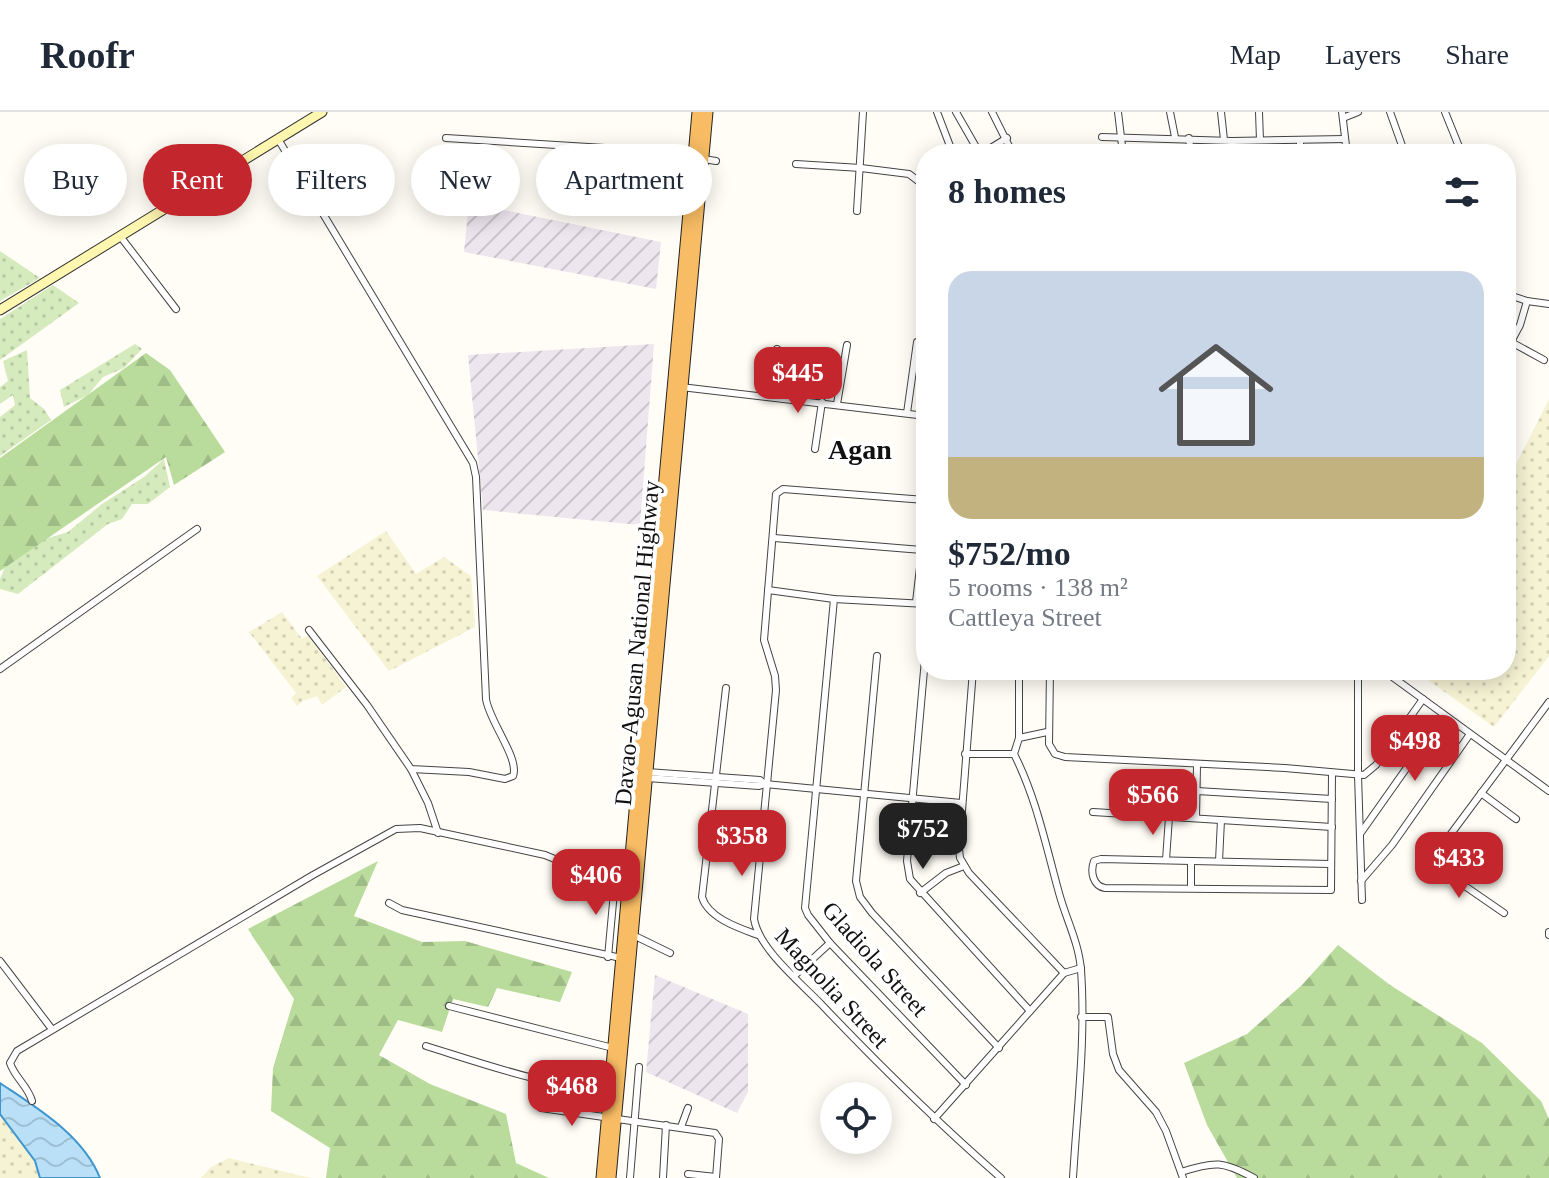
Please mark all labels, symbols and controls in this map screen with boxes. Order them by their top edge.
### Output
text: Roofr [40,34,135,76]
text: Map [1230,39,1281,70]
text: Layers [1325,39,1401,70]
text: Share [1445,39,1509,70]
chip: Buy [24,144,127,216]
chip: Rent [143,144,252,216]
chip: Filters [268,144,395,216]
chip: New [411,144,520,216]
chip: Apartment [536,144,712,216]
icon: filters [1440,170,1484,214]
text: 8 homes [948,173,1066,210]
icon: home [1144,323,1288,467]
pin: $445 [751,347,845,415]
text: $445 [772,358,824,387]
district label: Agan [828,434,892,465]
street label: Davao-Agusan National Highway [610,479,664,807]
text: $752/mo [948,535,1071,572]
text: 5 rooms · 138 m² [948,573,1128,602]
text: Cattleya Street [948,603,1102,632]
pin: $498 [1368,715,1462,783]
text: $498 [1389,726,1441,755]
pin: $566 [1106,769,1200,837]
text: $566 [1127,780,1179,809]
pin: $752 [876,803,970,871]
pin: $358 [695,810,789,878]
text: $752 [897,814,949,843]
text: $358 [716,821,768,850]
pin: $433 [1412,832,1506,900]
text: $433 [1433,843,1485,872]
pin: $406 [549,849,643,917]
text: $406 [570,860,622,889]
street label: Gladiola Street [817,897,933,1022]
street label: Magnolia Street [770,923,894,1053]
pin: $468 [525,1060,619,1128]
text: $468 [546,1071,598,1100]
map controls [820,1082,892,1154]
button: locate [820,1082,892,1154]

